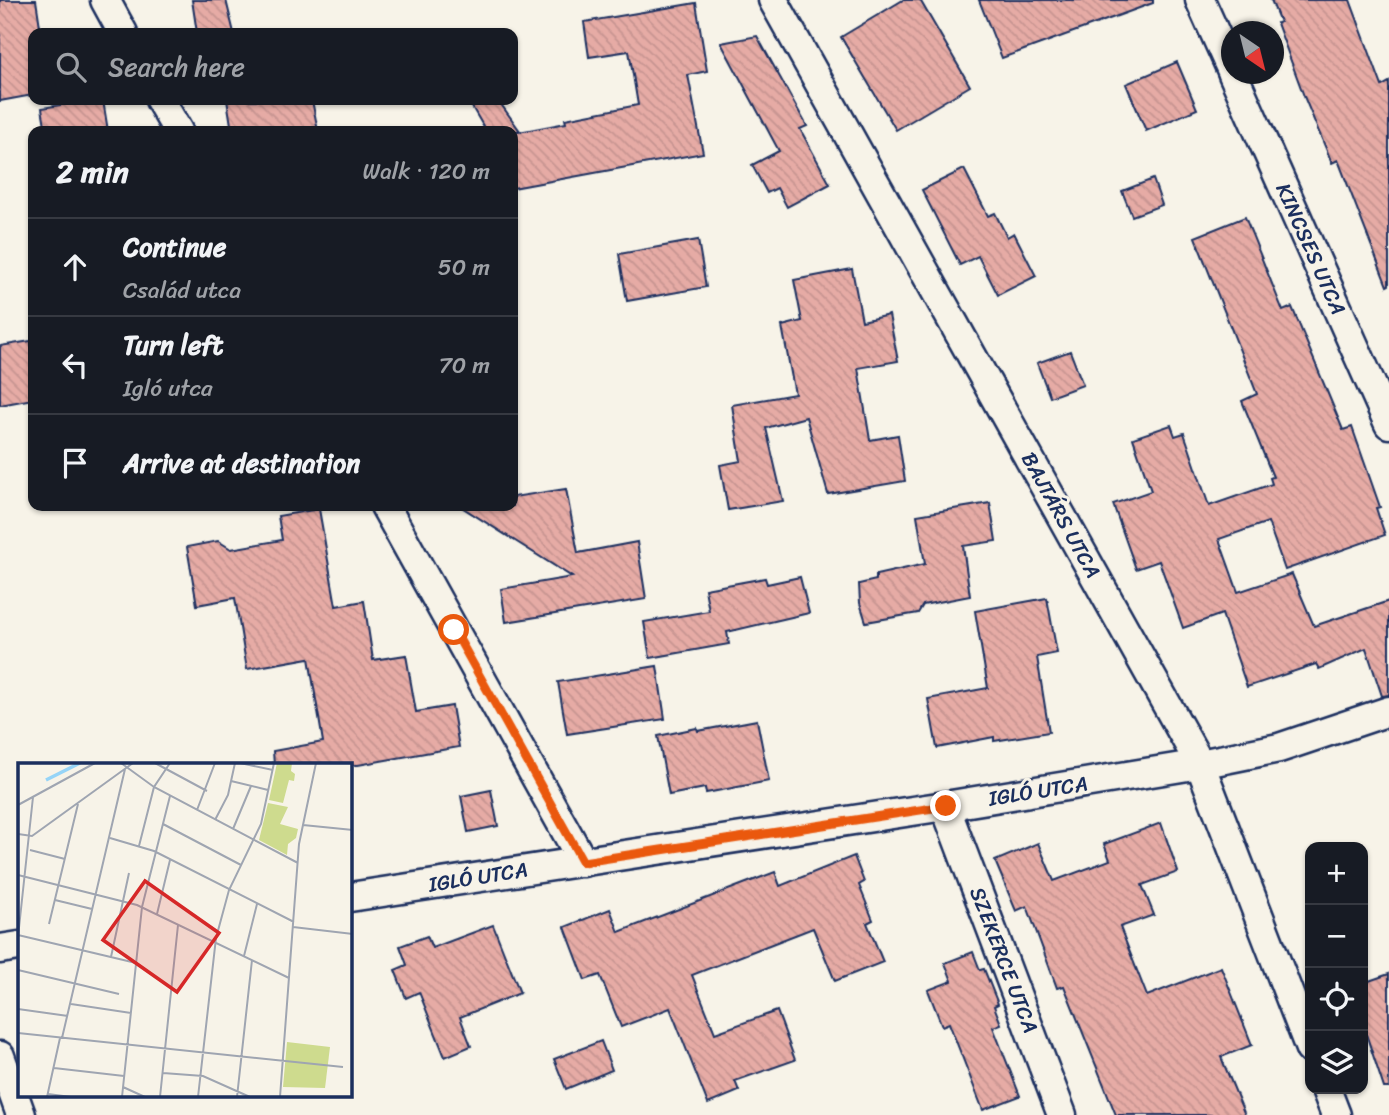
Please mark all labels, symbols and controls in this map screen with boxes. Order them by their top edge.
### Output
north arrow [1221,21,1284,84]
search box [28,28,518,105]
text: Search here [108,44,245,90]
icon: search [52,48,90,86]
text: 2 min [56,145,129,199]
text: Walk · 120 m [363,151,490,192]
street label: KINCSES UTCA [1265,177,1357,321]
text: Continue [123,224,226,270]
text: 50 m [438,247,490,288]
icon: ahead [56,248,94,286]
text: Család utca [123,270,241,311]
text: Turn left [123,322,223,368]
text: 70 m [439,345,490,386]
icon: left [56,346,94,384]
text: Igló utca [123,368,213,409]
text: Arrive at destination [123,440,360,486]
icon: arrive [56,444,94,482]
street label: BAJTÁRS UTCA [1010,445,1112,585]
route start [438,614,469,645]
inset map [18,763,352,1098]
street label: IGLÓ UTCA [985,764,1090,818]
route end [930,790,961,821]
map controls [1305,842,1368,1094]
button: + [1305,842,1368,905]
street label: IGLÓ UTCA [425,850,530,904]
street label: SZEKERCE UTCA [959,881,1049,1039]
button: − [1305,905,1368,968]
button: locate [1305,968,1368,1031]
button: layers [1305,1031,1368,1094]

